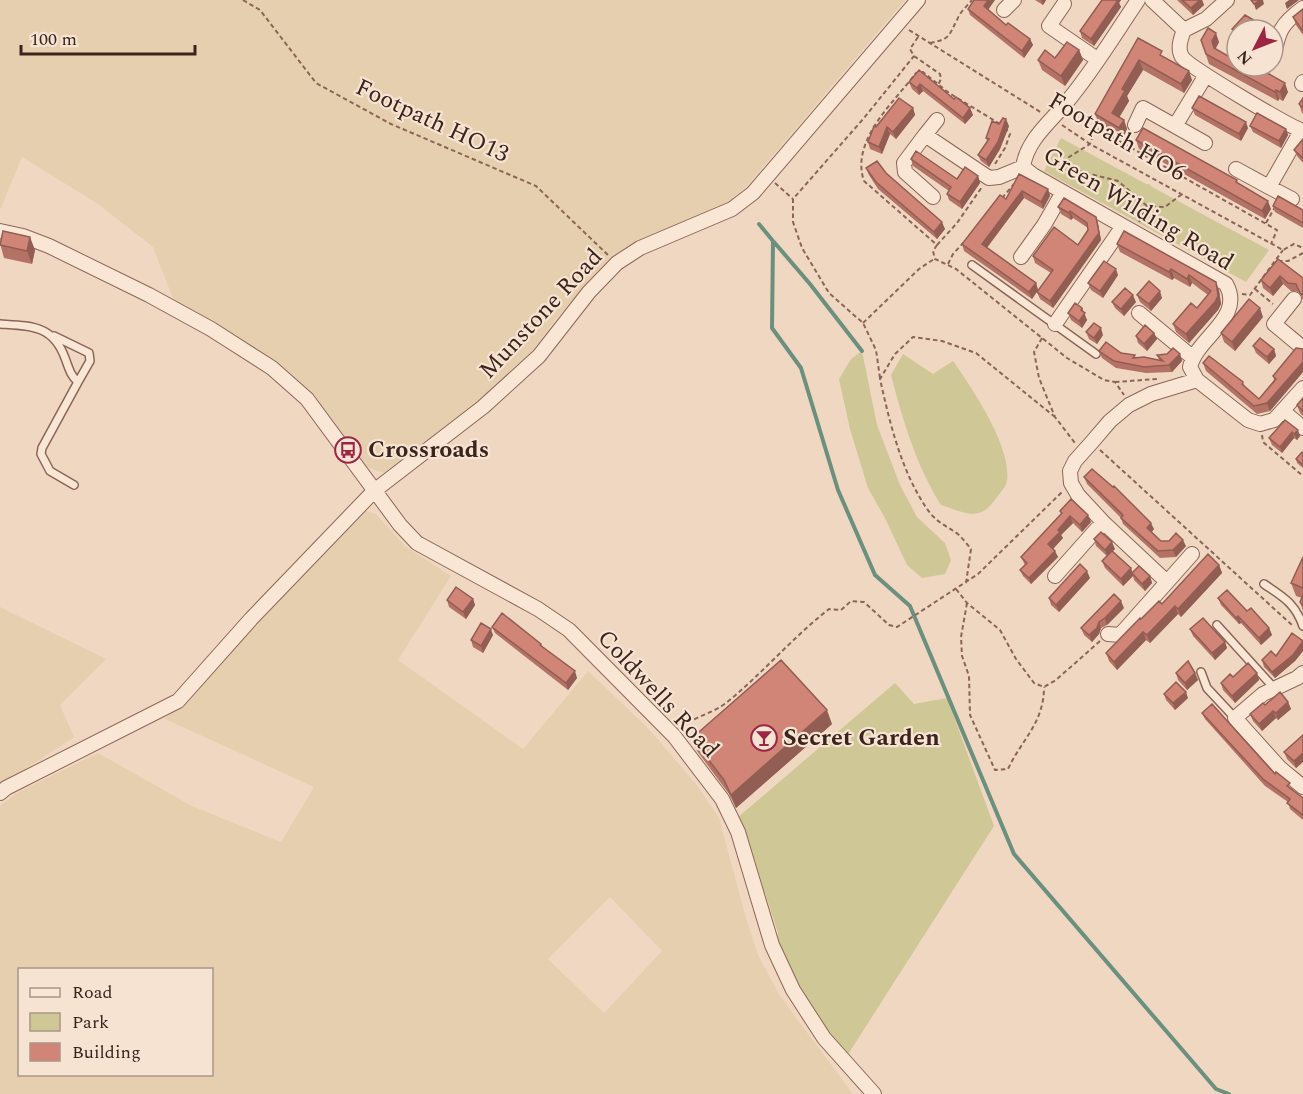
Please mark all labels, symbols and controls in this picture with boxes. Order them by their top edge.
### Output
scale bar [21,18,195,56]
north arrow [1225,18,1285,78]
text: 100 m [30,26,77,53]
text: N [1231,44,1258,70]
street label: Footpath HO13 [349,70,515,172]
street label: Footpath HO6 [1042,83,1192,191]
street label: Green Wilding Road [1036,138,1240,280]
street label: Munstone Road [471,240,611,388]
place label: Crossroads [368,432,489,468]
bus stop icon: Crossroads [333,435,363,465]
street label: Coldwells Road [589,621,727,767]
place label: Secret Garden [783,720,940,756]
bar icon: Secret Garden [749,723,779,753]
legend [18,968,213,1076]
text: Road [72,979,113,1006]
text: Park [72,1009,109,1036]
text: Building [72,1039,141,1066]

